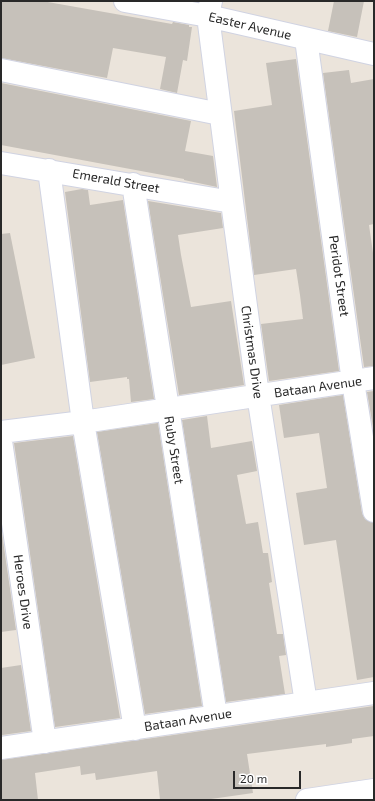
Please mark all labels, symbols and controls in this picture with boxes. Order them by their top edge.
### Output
street label: Easter Avenue [207,9,293,43]
street label: Emerald Street [71,166,161,196]
street label: Peridot Street [326,234,352,318]
street label: Christmas Drive [238,304,266,400]
street label: Bataan Avenue [273,373,363,401]
street label: Ruby Street [161,415,187,485]
street label: Heroes Drive [10,554,36,630]
street label: Bataan Avenue [143,705,233,735]
scale bar [235,763,303,789]
text: 20 m [240,771,267,785]

